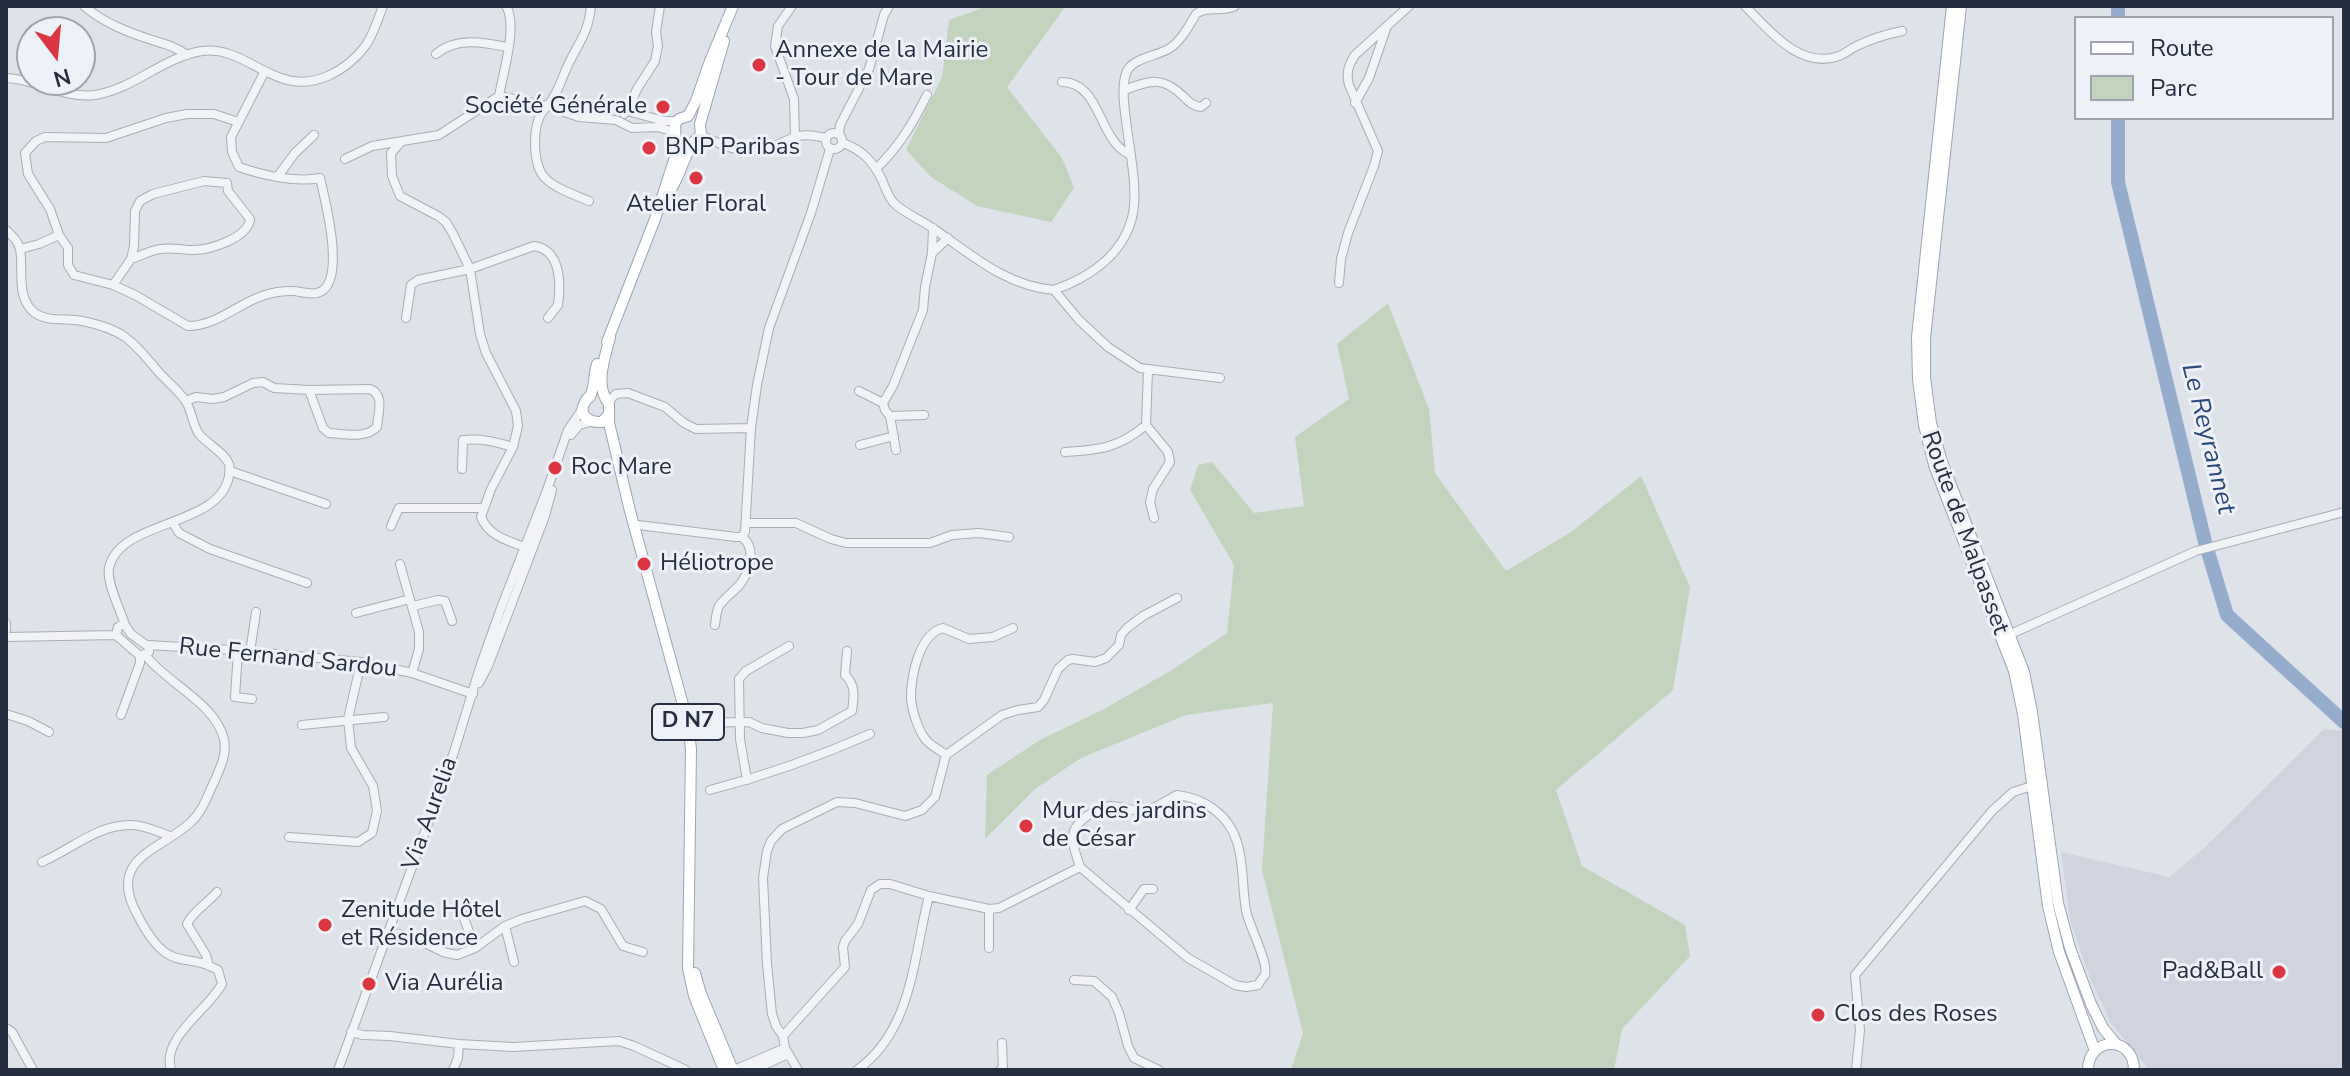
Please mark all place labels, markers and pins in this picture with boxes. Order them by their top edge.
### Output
place label: Annexe de la Mairie - Tour de Mare [775,37,988,93]
marker: Annexe de la Mairie - Tour de Mare [750,56,768,74]
place label: Société Générale [465,93,647,121]
marker: Société Générale [654,98,672,116]
place label: BNP Paribas [665,134,800,162]
marker: BNP Paribas [640,139,658,157]
marker: Atelier Floral [687,169,705,187]
place label: Atelier Floral [626,191,766,219]
place label: Roc Mare [571,454,672,482]
marker: Roc Mare [546,459,564,477]
place label: Héliotrope [660,550,774,578]
marker: Héliotrope [635,555,653,573]
place label: Mur des jardins de César [1042,798,1207,854]
marker: Mur des jardins de César [1017,817,1035,835]
place label: Zenitude Hôtel et Résidence [341,897,501,953]
marker: Zenitude Hôtel et Résidence [316,916,334,934]
place label: Pad&Ball [2162,958,2263,986]
marker: Pad&Ball [2270,963,2288,981]
place label: Via Aurélia [385,970,504,998]
marker: Via Aurélia [360,975,378,993]
place label: Clos des Roses [1834,1001,1998,1029]
marker: Clos des Roses [1809,1006,1827,1024]

